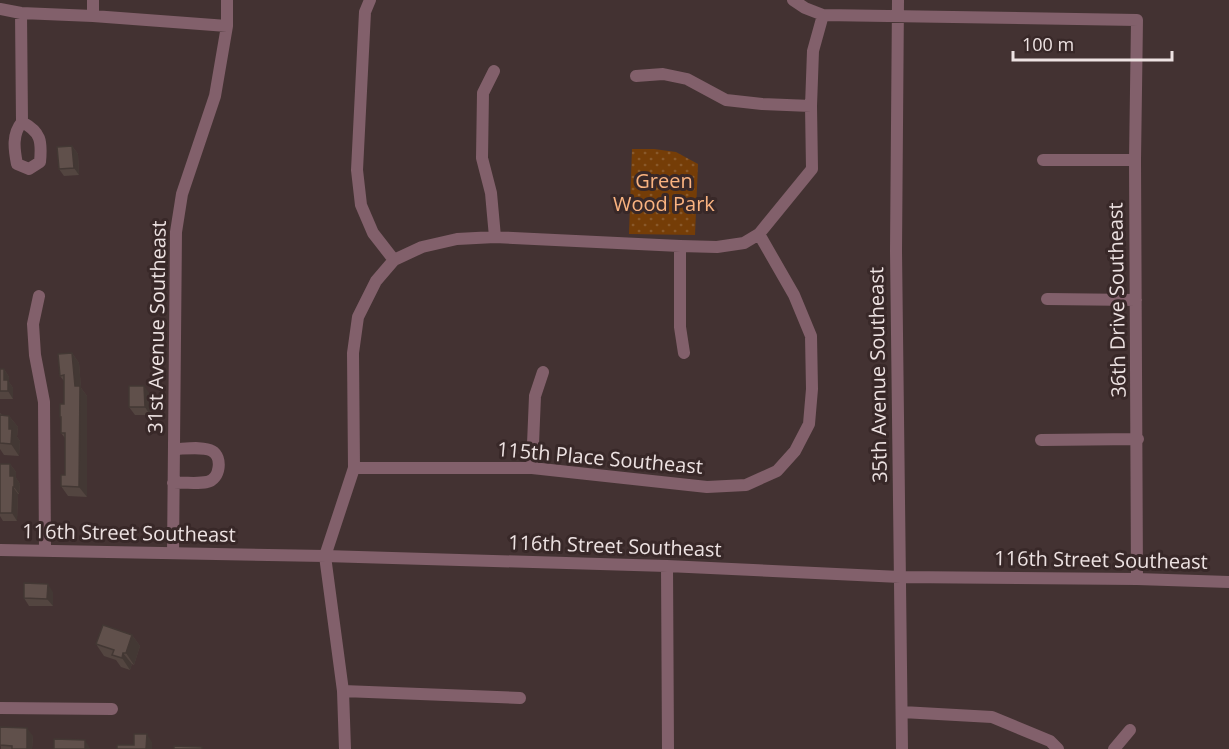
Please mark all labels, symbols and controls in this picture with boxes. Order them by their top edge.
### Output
scale bar [1013,24,1172,62]
text: 100 m [1022,32,1074,56]
park label: Green Wood Park [613,167,715,217]
street label: 36th Drive Southeast [1101,202,1132,398]
street label: 31st Avenue Southeast [141,220,172,434]
street label: 35th Avenue Southeast [862,267,893,483]
street label: 115th Place Southeast [496,435,704,480]
street label: 116th Street Southeast [22,517,236,548]
street label: 116th Street Southeast [508,528,722,563]
street label: 116th Street Southeast [994,544,1208,575]

